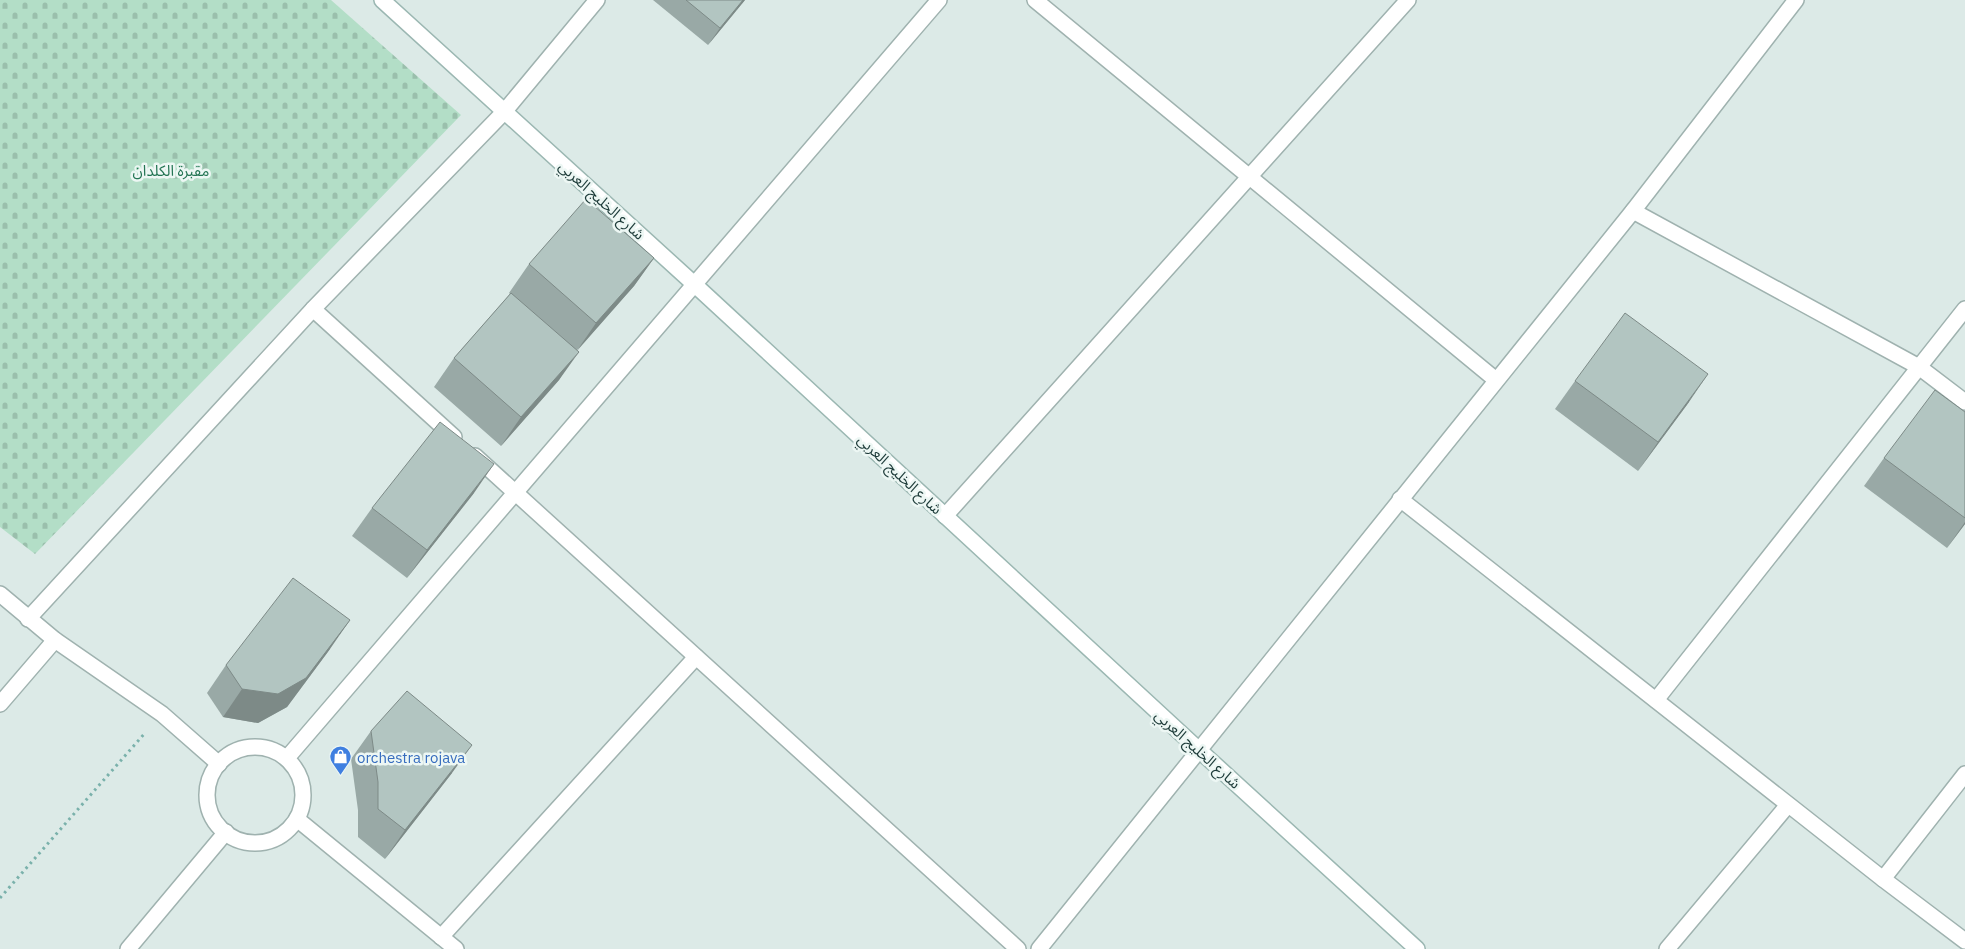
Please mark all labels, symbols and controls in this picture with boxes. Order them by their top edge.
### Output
street label: شارع الخليج العربي [553,156,649,246]
park label: مقبرة الكلدان [133,161,209,180]
street label: شارع الخليج العربي [852,430,947,520]
street label: شارع الخليج العربي [1149,705,1245,795]
shop icon: orchestra rojava [329,745,353,776]
place label: orchestra rojava [357,748,465,767]

